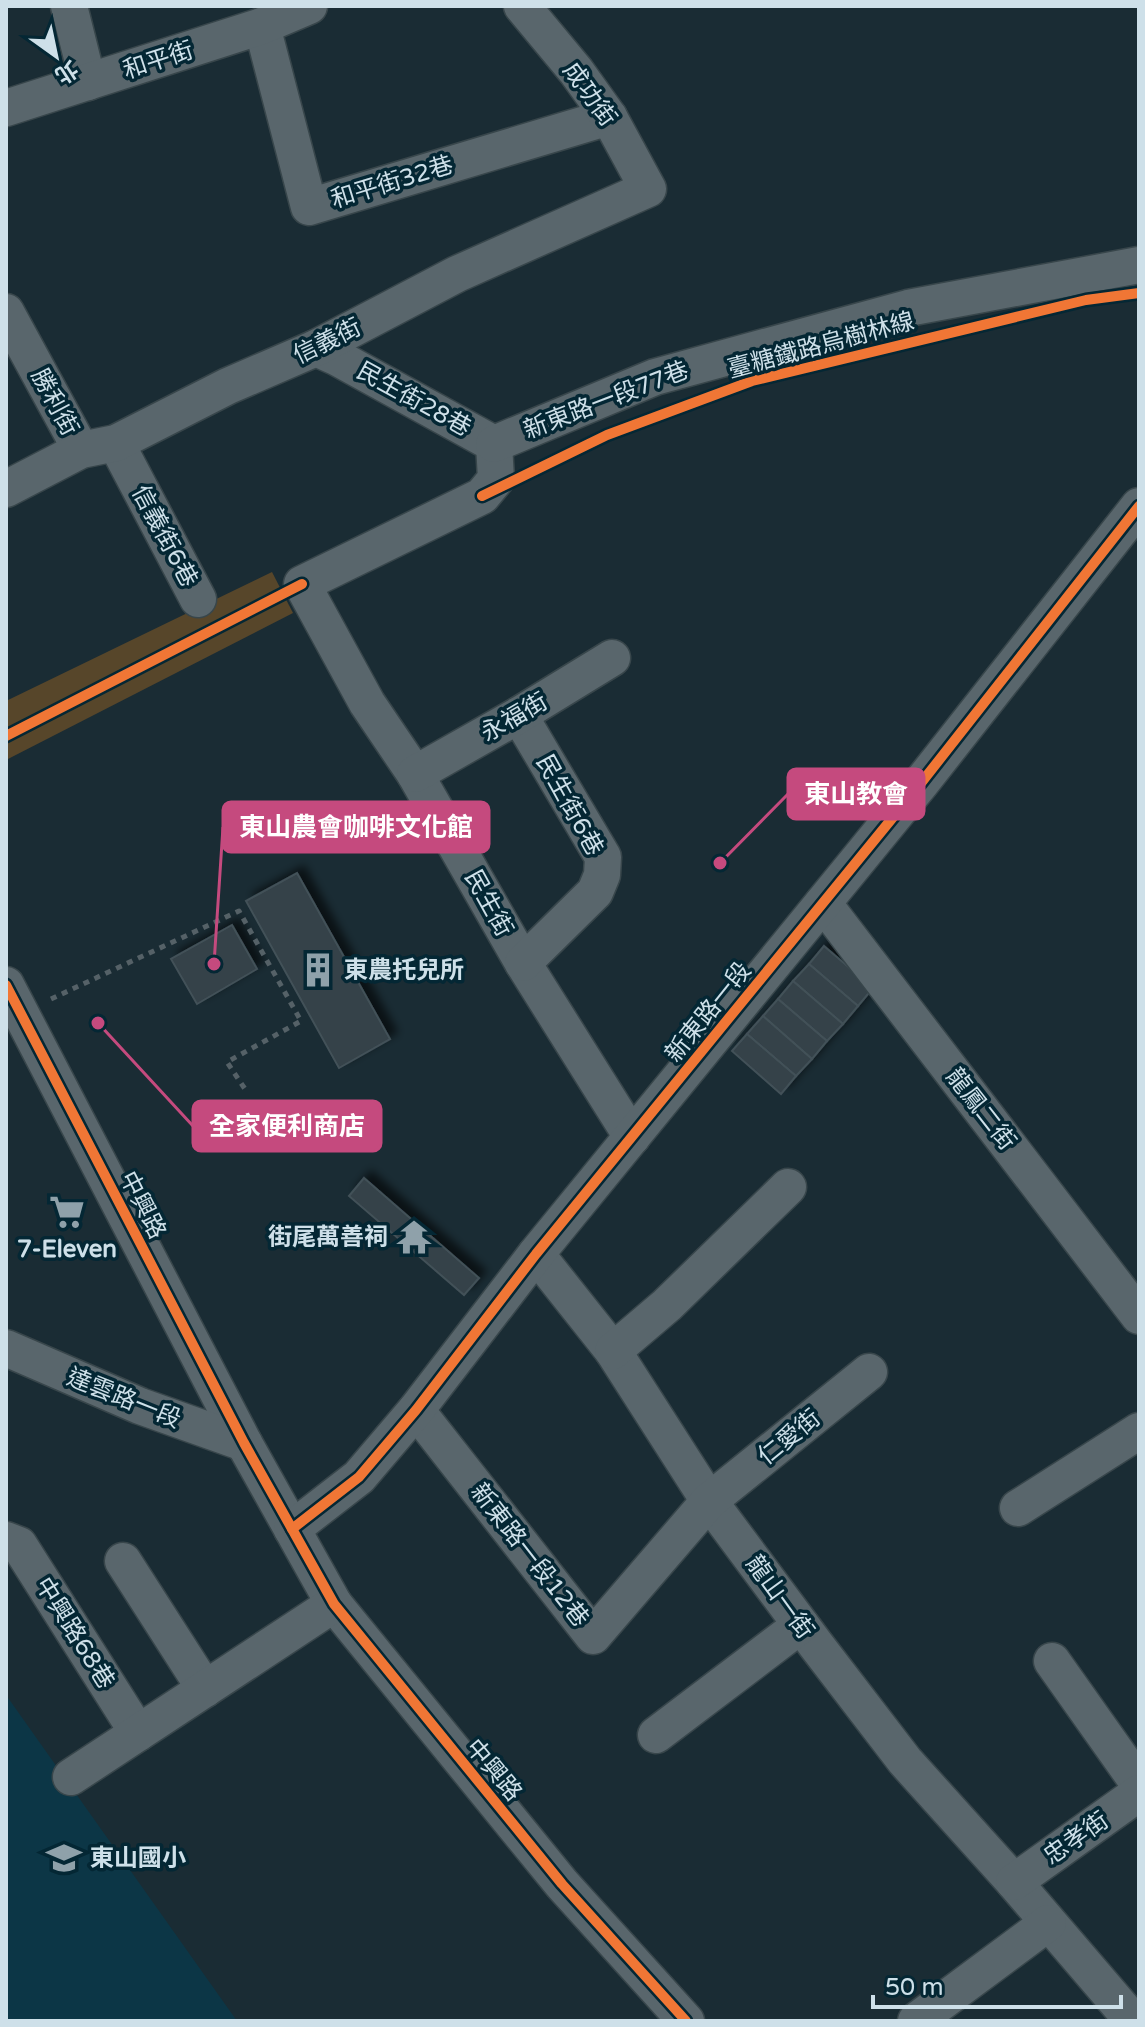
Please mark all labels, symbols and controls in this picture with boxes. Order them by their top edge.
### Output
north arrow [16,16,96,96]
street label: 和平街 [119,36,197,85]
text: 北 [50,55,83,89]
street label: 成功街 [557,57,622,132]
street label: 和平街32巷 [328,150,457,215]
street label: 臺糖鐵路烏樹林線 [725,307,918,384]
street label: 信義街 [289,313,366,370]
street label: 民生街28巷 [352,356,476,443]
street label: 新東路一段77巷 [520,356,693,445]
street label: 勝利街 [25,364,84,441]
street label: 信義街6巷 [126,480,203,592]
street label: 永福街 [476,687,553,748]
street label: 民生街6巷 [530,750,609,861]
callout: 東山教會 [788,769,924,819]
text: 東山教會 [804,779,908,810]
callout: 東山農會咖啡文化館 [223,802,489,852]
text: 東山農會咖啡文化館 [239,812,473,843]
street label: 民生街 [458,865,519,942]
building icon: 東農托兒所 [299,951,337,989]
place label: 東農托兒所 [344,956,464,985]
street label: 新東路一段 [659,957,757,1068]
street label: 龍鳳二街 [940,1063,1022,1156]
callout: 全家便利商店 [193,1101,381,1151]
text: 全家便利商店 [209,1111,365,1142]
street label: 中興路 [113,1167,172,1244]
supermarket icon: 7-Eleven [48,1193,86,1231]
temple icon: 街尾萬善祠 [395,1218,433,1256]
place label: 街尾萬善祠 [268,1223,388,1252]
place label: 7-Eleven [17,1235,117,1264]
street label: 達雲路一段 [63,1363,185,1434]
street label: 仁愛街 [752,1403,826,1471]
street label: 新東路一段12巷 [465,1478,595,1633]
street label: 龍山一街 [740,1550,820,1645]
street label: 中興路68巷 [29,1572,120,1694]
street label: 中興路 [459,1733,528,1807]
street label: 忠孝街 [1038,1806,1114,1871]
school or university icon: 東山國小 [45,1839,83,1877]
place label: 東山國小 [90,1844,186,1873]
scale bar [873,1959,1121,2009]
text: 50 m [885,1973,943,2002]

